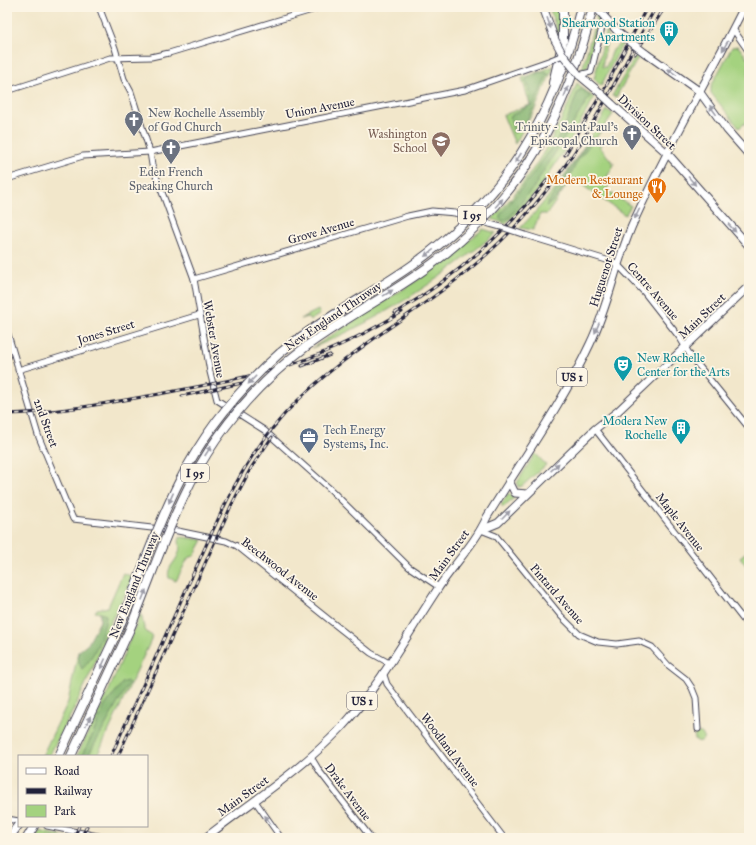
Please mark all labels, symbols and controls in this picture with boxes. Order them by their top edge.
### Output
place label: Shearwood Station Apartments [562,16,656,44]
one-way arrow [546,18,552,30]
building icon: Shearwood Station Apartments [658,19,680,47]
one-way arrow [721,40,728,52]
one-way arrow [667,68,677,76]
one-way arrow [564,86,570,98]
street label: Division Street [615,92,680,153]
street label: Union Avenue [284,94,356,122]
one-way arrow [709,105,717,115]
place label: New Rochelle Assembly of God Church [148,106,265,134]
church icon: New Rochelle Assembly of God Church [123,109,145,137]
place label: Trinity - Saint Paul's Episcopal Church [515,120,618,148]
church icon: Trinity - Saint Paul's Episcopal Church [621,123,643,151]
place label: Washington School [368,127,428,155]
school or university icon: Washington School [430,130,452,158]
church icon: Eden French Speaking Church [160,137,182,165]
one-way arrow [514,153,522,164]
place label: Eden French Speaking Church [129,165,213,194]
place label: Modern Restaurant & Lounge [546,173,644,202]
restaurant icon: Modern Restaurant & Lounge [646,176,668,204]
one-way arrow [688,176,697,187]
one-way arrow [494,197,503,208]
road number: I 95 [458,206,486,224]
one-way arrow [634,208,640,220]
street label: Grove Avenue [286,215,356,247]
one-way arrow [727,223,737,233]
street label: Huguenot Street [587,225,627,309]
one-way arrow [424,248,435,257]
street label: Centre Avenue [624,259,682,323]
street label: New England Thruway [282,278,385,354]
one-way arrow [382,290,394,297]
street label: Main Street [676,290,729,342]
street label: Webster Avenue [200,299,228,379]
street label: Jones Street [74,316,137,349]
one-way arrow [594,323,600,334]
place label: New Rochelle Center for the Arts [637,351,730,379]
theatre icon: New Rochelle Center for the Arts [612,354,634,382]
road number: US 1 [557,368,587,386]
one-way arrow [247,375,257,385]
street label: 2nd Street [31,397,62,450]
place label: Modera New Rochelle [603,414,667,442]
building icon: Modera New Rochelle [670,417,692,445]
place label: Tech Energy Systems, Inc. [323,423,388,451]
office icon: Tech Energy Systems, Inc. [298,426,320,454]
one-way arrow [205,445,212,457]
one-way arrow [550,462,560,472]
road number: I 95 [181,464,209,482]
street label: Maple Avenue [653,490,707,554]
one-way arrow [168,493,174,504]
one-way arrow [501,510,511,520]
street label: Main Street [426,526,473,583]
street label: New England Thruway [106,529,163,641]
street label: Beechwood Avenue [239,534,321,604]
street label: Pintard Avenue [527,561,587,627]
one-way arrow [141,588,147,600]
one-way arrow [100,658,106,669]
road number: US 1 [347,692,377,710]
street label: Woodland Avenue [418,710,482,790]
one-way arrow [85,715,91,727]
legend [18,755,148,827]
street label: Drake Avenue [322,761,374,823]
text: Road [54,764,80,778]
street label: Main Street [215,772,272,819]
text: Railway [54,784,93,798]
text: Park [54,804,76,818]
one-way arrow [264,814,272,825]

